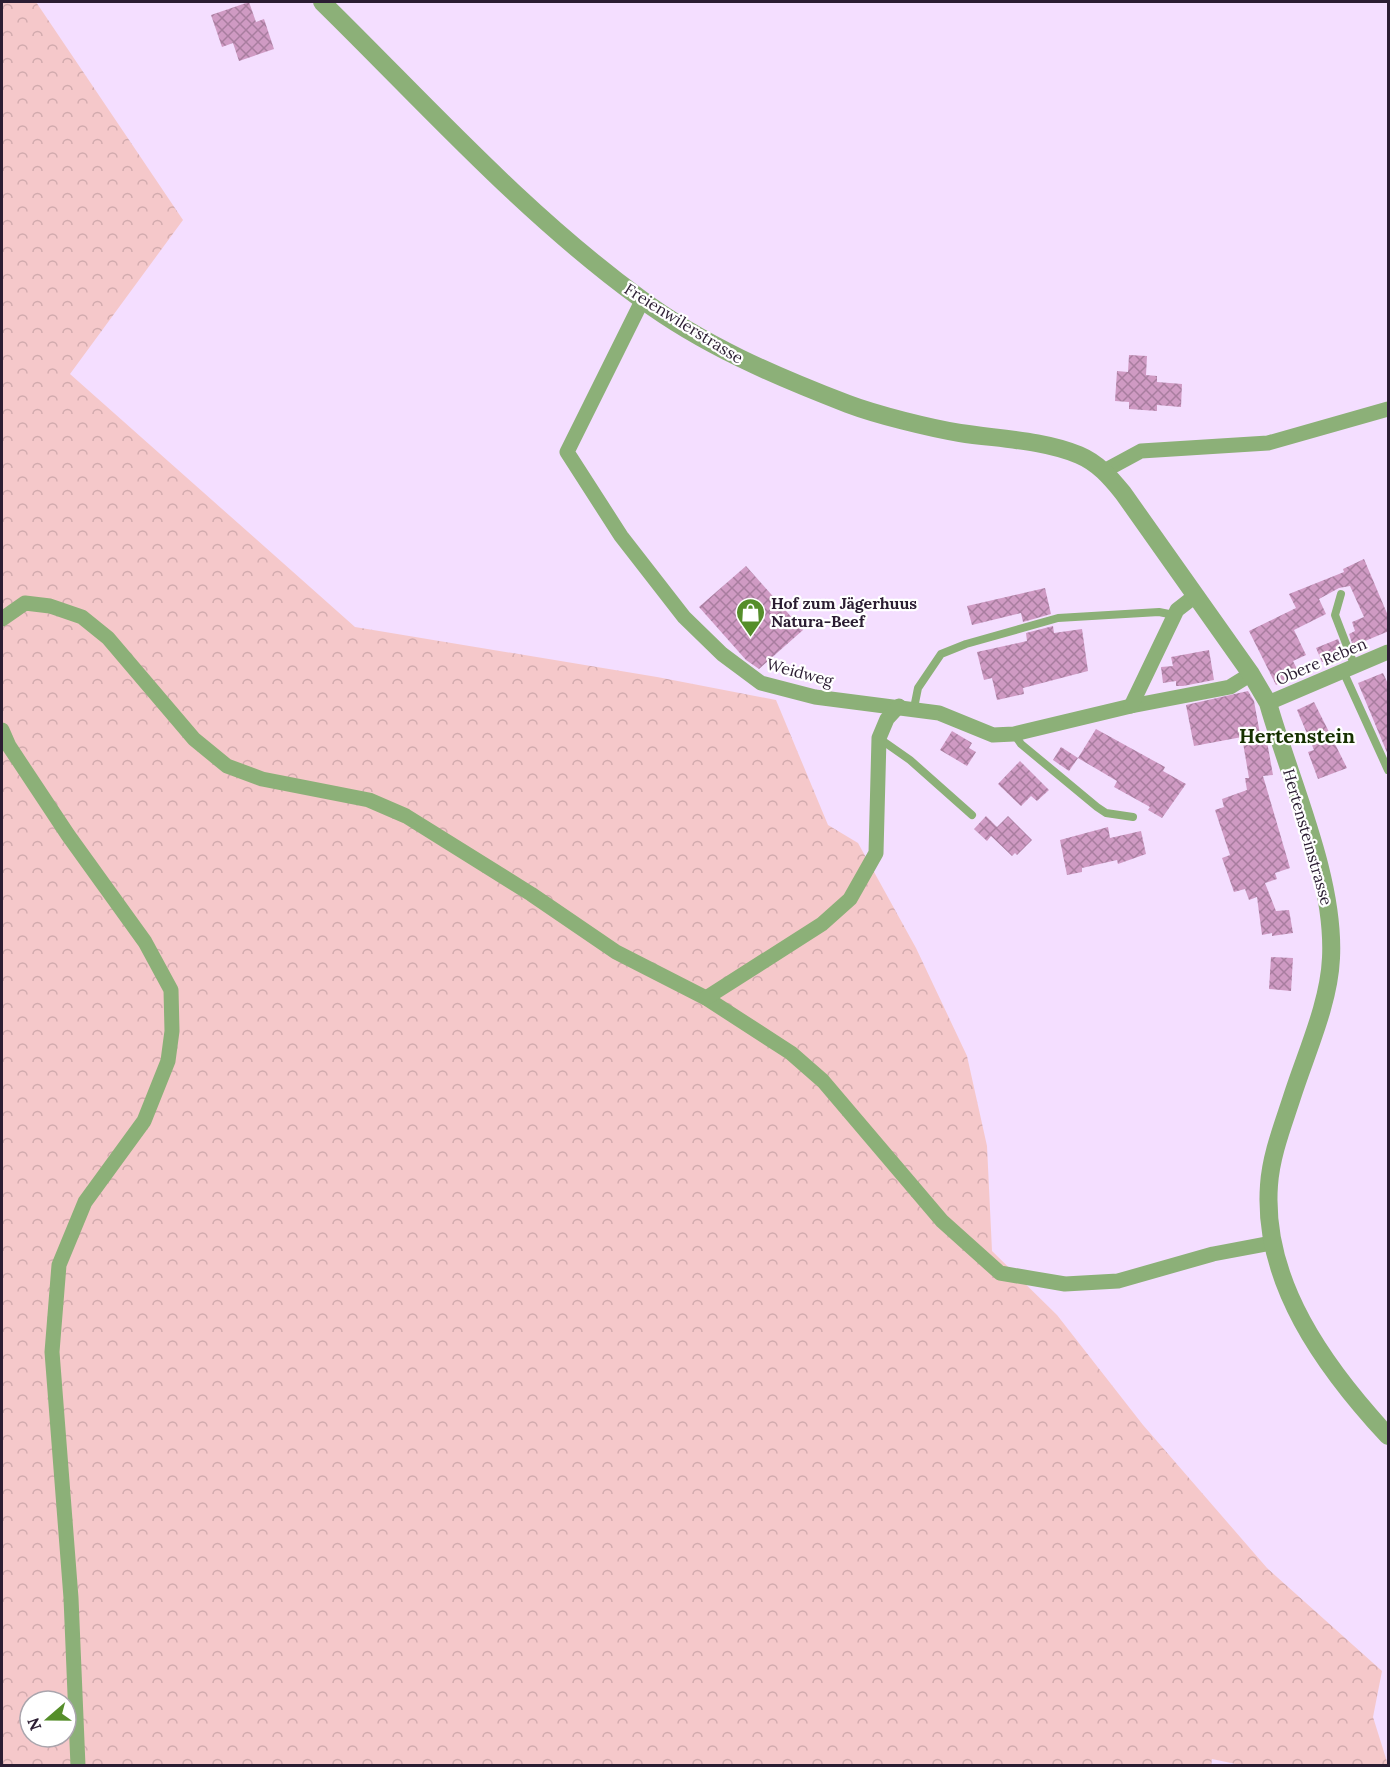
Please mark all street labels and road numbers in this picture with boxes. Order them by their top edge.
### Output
street label: Freienwilerstrasse [621,278,747,368]
street label: Obere Reben [1273,633,1370,689]
street label: Weidweg [765,654,837,691]
street label: Hertensteinstrasse [1279,766,1337,908]

